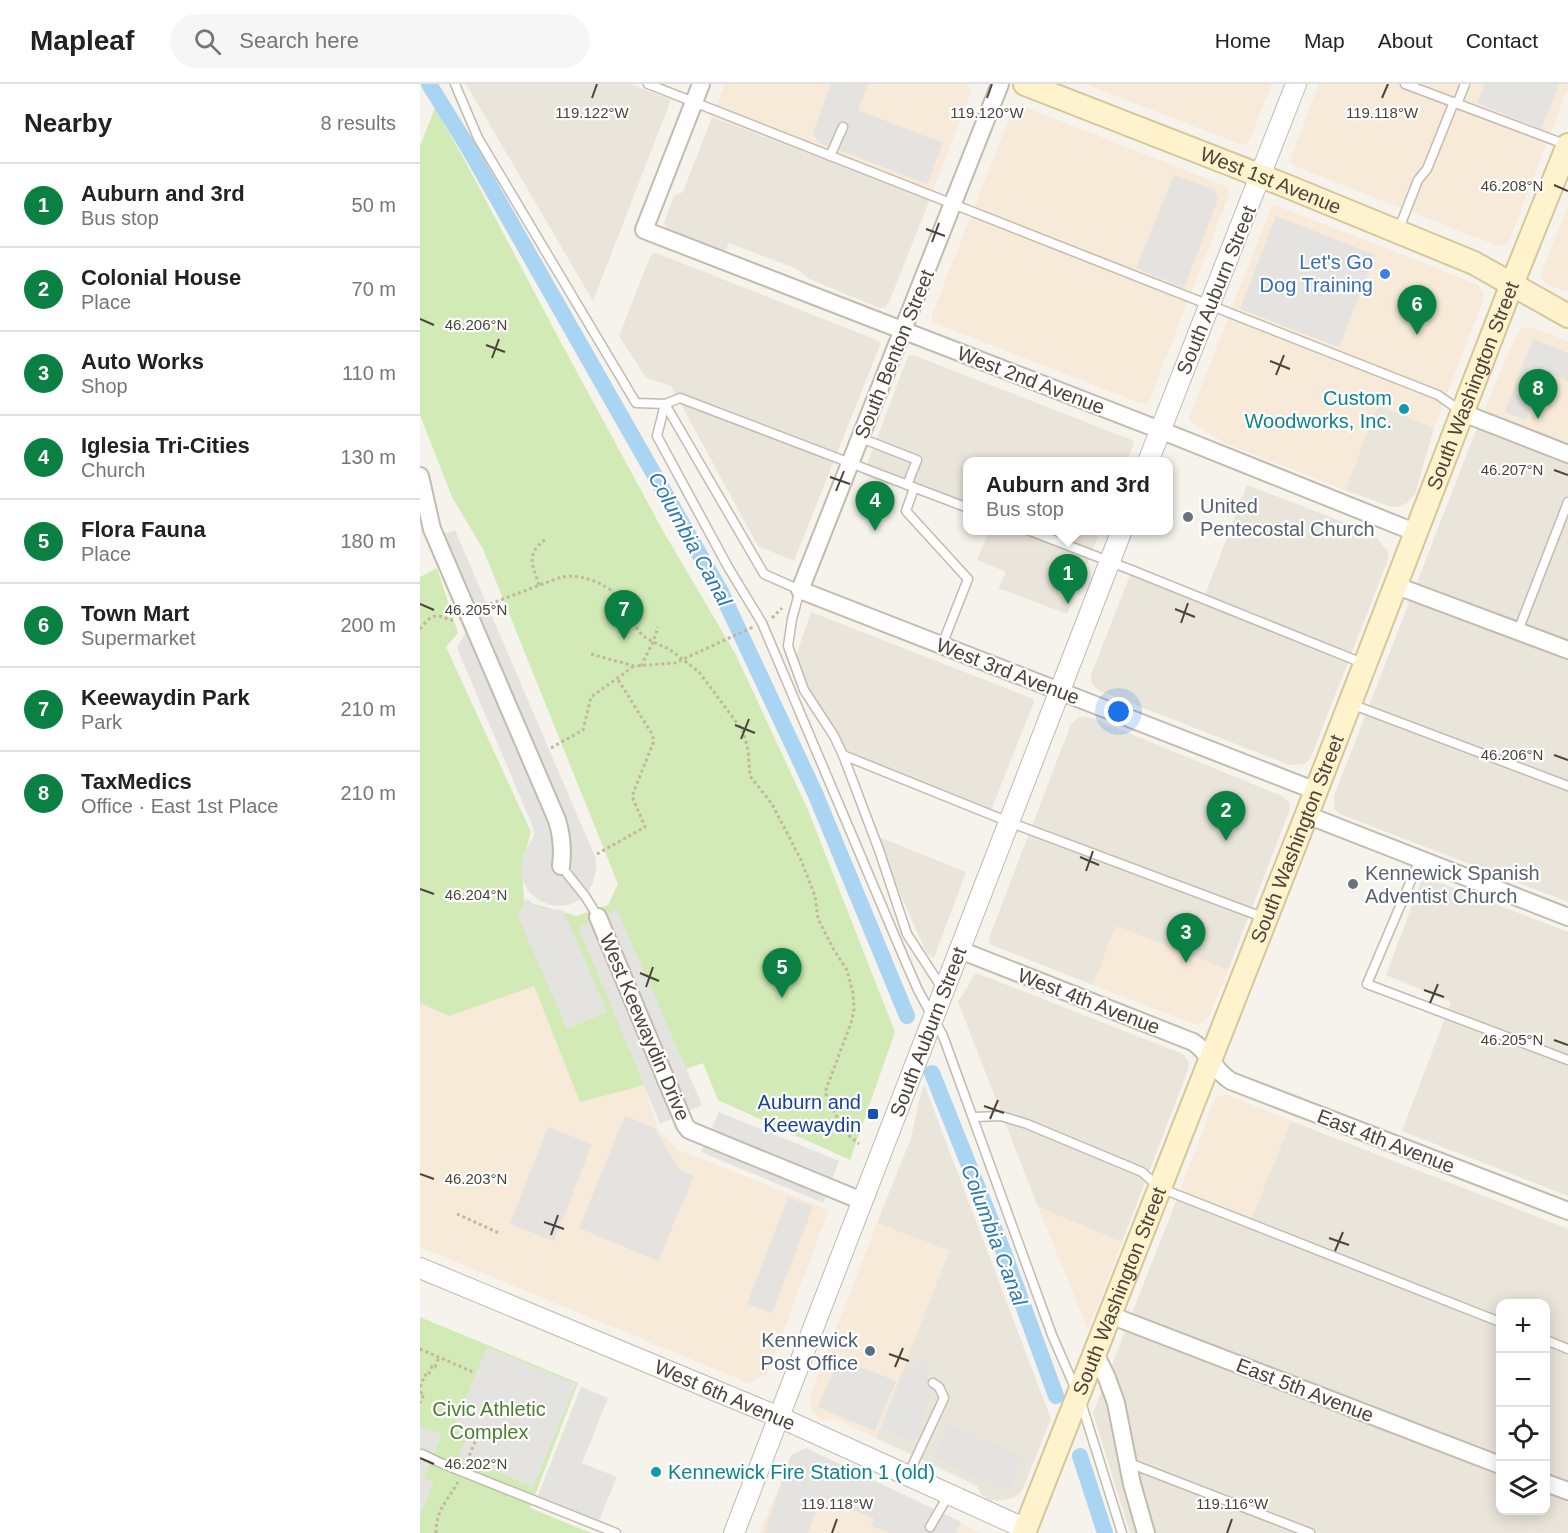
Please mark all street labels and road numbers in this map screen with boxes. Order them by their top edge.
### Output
street label: West 1st Avenue [1197,143,1344,218]
street label: South Auburn Street [1172,202,1260,378]
street label: South Benton Street [850,266,938,442]
street label: South Washington Street [1422,278,1523,493]
street label: West 2nd Avenue [954,342,1108,418]
street label: West 3rd Avenue [933,634,1083,708]
street label: South Washington Street [1246,731,1348,946]
street label: West Keewaydin Drive [596,930,694,1124]
street label: South Auburn Street [885,944,971,1120]
street label: West 4th Avenue [1015,964,1163,1038]
street label: East 4th Avenue [1314,1105,1458,1177]
street label: South Washington Street [1068,1183,1170,1398]
street label: East 5th Avenue [1233,1354,1377,1426]
street label: West 6th Avenue [651,1355,799,1435]

